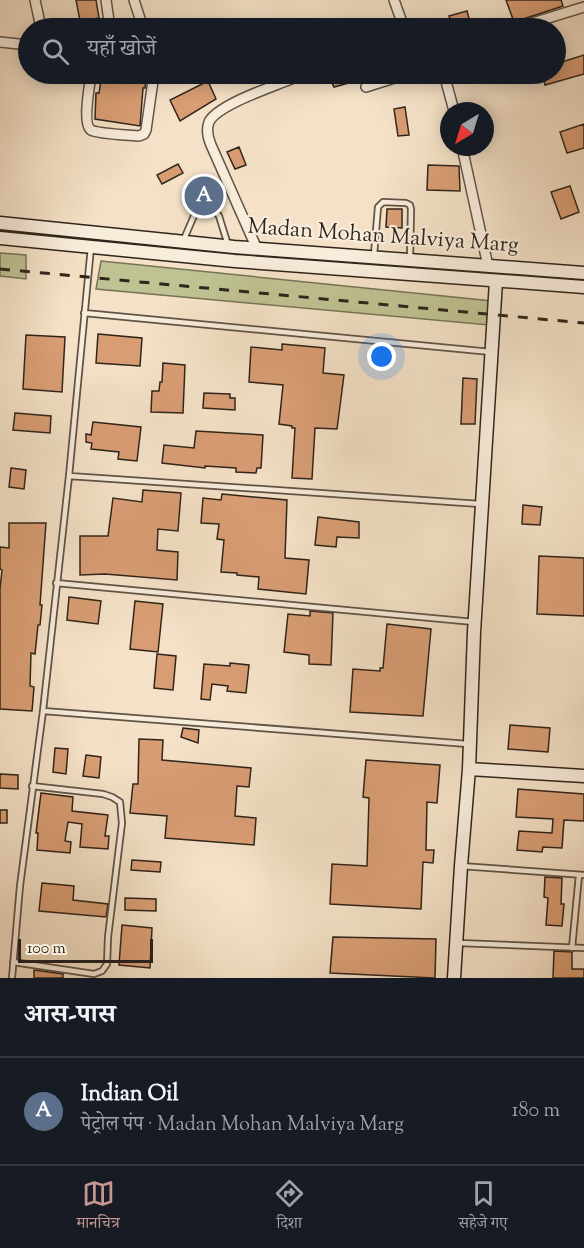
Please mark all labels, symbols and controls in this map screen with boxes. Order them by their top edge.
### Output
search box [18,18,566,84]
text: यहाँ खोजें [87,34,156,66]
icon: search [39,35,72,68]
north arrow [440,102,494,156]
pin: A [184,174,224,218]
street label: Madan Mohan Malviya Marg [246,212,520,262]
your location [367,342,396,371]
scale bar [18,936,153,964]
text: 100 m [27,938,66,961]
text: आस-पास [24,997,116,1034]
text: Indian Oil [81,1079,179,1111]
text: A [35,1097,52,1126]
text: 180 m [512,1097,560,1126]
text: पेट्रोल पंप · Madan Mohan Malviya Marg [81,1111,404,1140]
tab: मानचित्र [76,1177,120,1238]
tab: दिशा [273,1177,306,1238]
tab: सहेजे गए [459,1177,508,1238]

